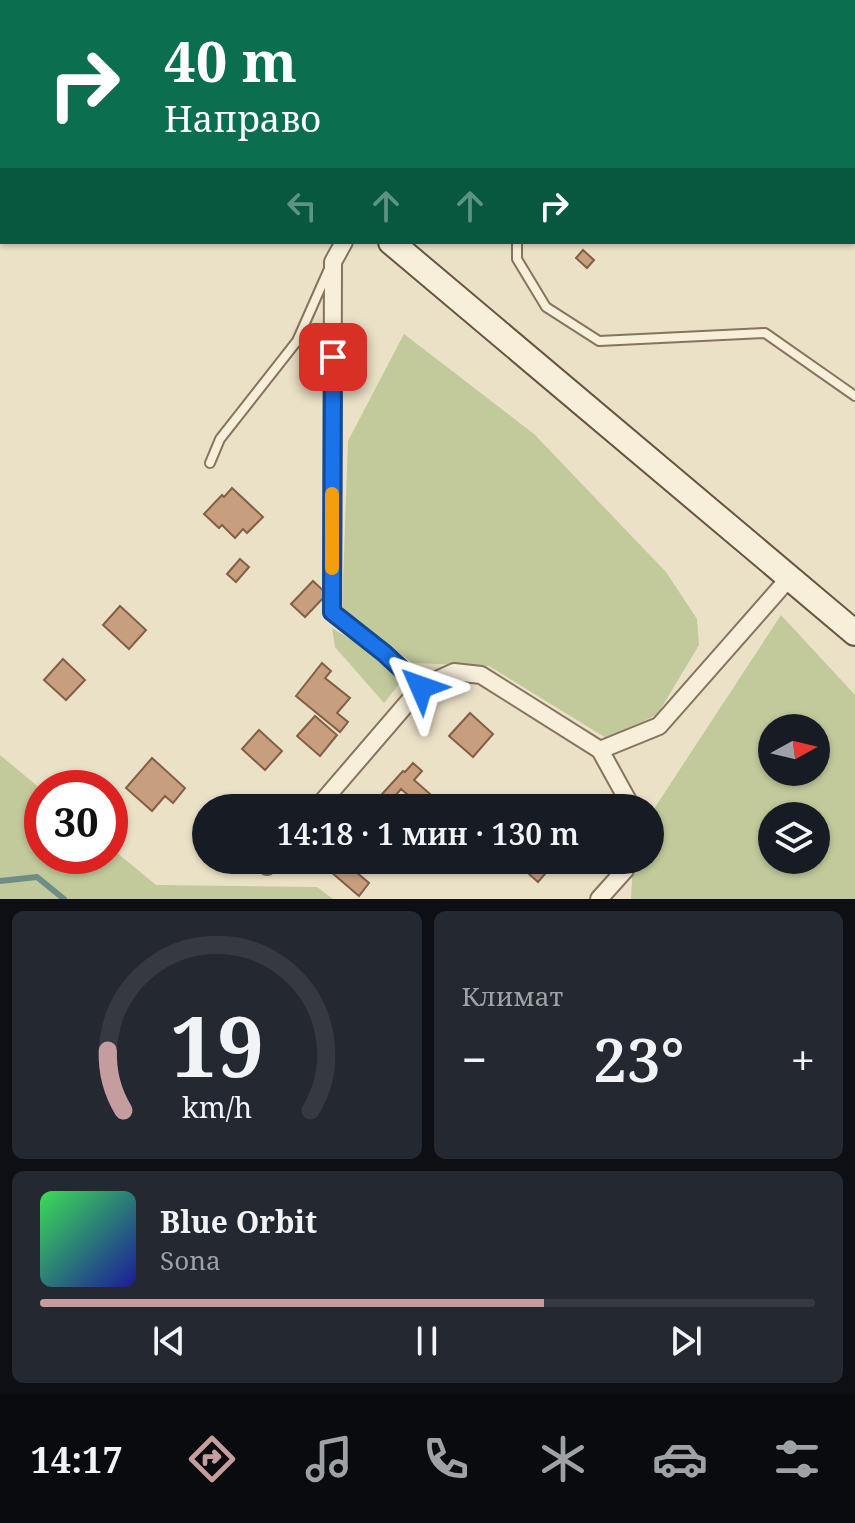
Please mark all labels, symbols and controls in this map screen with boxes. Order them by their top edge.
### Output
text: 40 m [164,22,297,98]
icon: right [32,32,136,136]
text: Направо [164,94,321,143]
icon: left [280,184,324,228]
icon: ahead [364,184,408,228]
icon: ahead [448,184,492,228]
icon: right [532,184,576,228]
pin [299,323,367,391]
icon: arrive [311,335,355,379]
position arrow [379,645,463,729]
north arrow [758,714,830,786]
map controls [758,714,830,874]
speed limit sign: 30 [24,770,128,874]
button: layers [758,802,830,874]
text: 14:18 · 1 мин · 130 m [277,813,579,854]
text: Климат [462,978,563,1014]
text: 19 [170,988,264,1101]
text: 23° [593,1018,684,1100]
text: − [462,1029,487,1089]
text: + [790,1029,815,1089]
text: km/h [182,1087,252,1126]
text: Blue Orbit [160,1201,317,1242]
text: Sona [160,1242,221,1278]
icon: previous [147,1319,191,1363]
icon: pause [405,1319,449,1363]
icon: next [664,1319,708,1363]
icon: directions [184,1431,240,1487]
icon: music [301,1431,357,1487]
icon: phone [418,1431,474,1487]
icon: climate [535,1431,591,1487]
icon: car [652,1431,708,1487]
icon: filters [769,1431,825,1487]
text: 14:17 [30,1435,123,1484]

